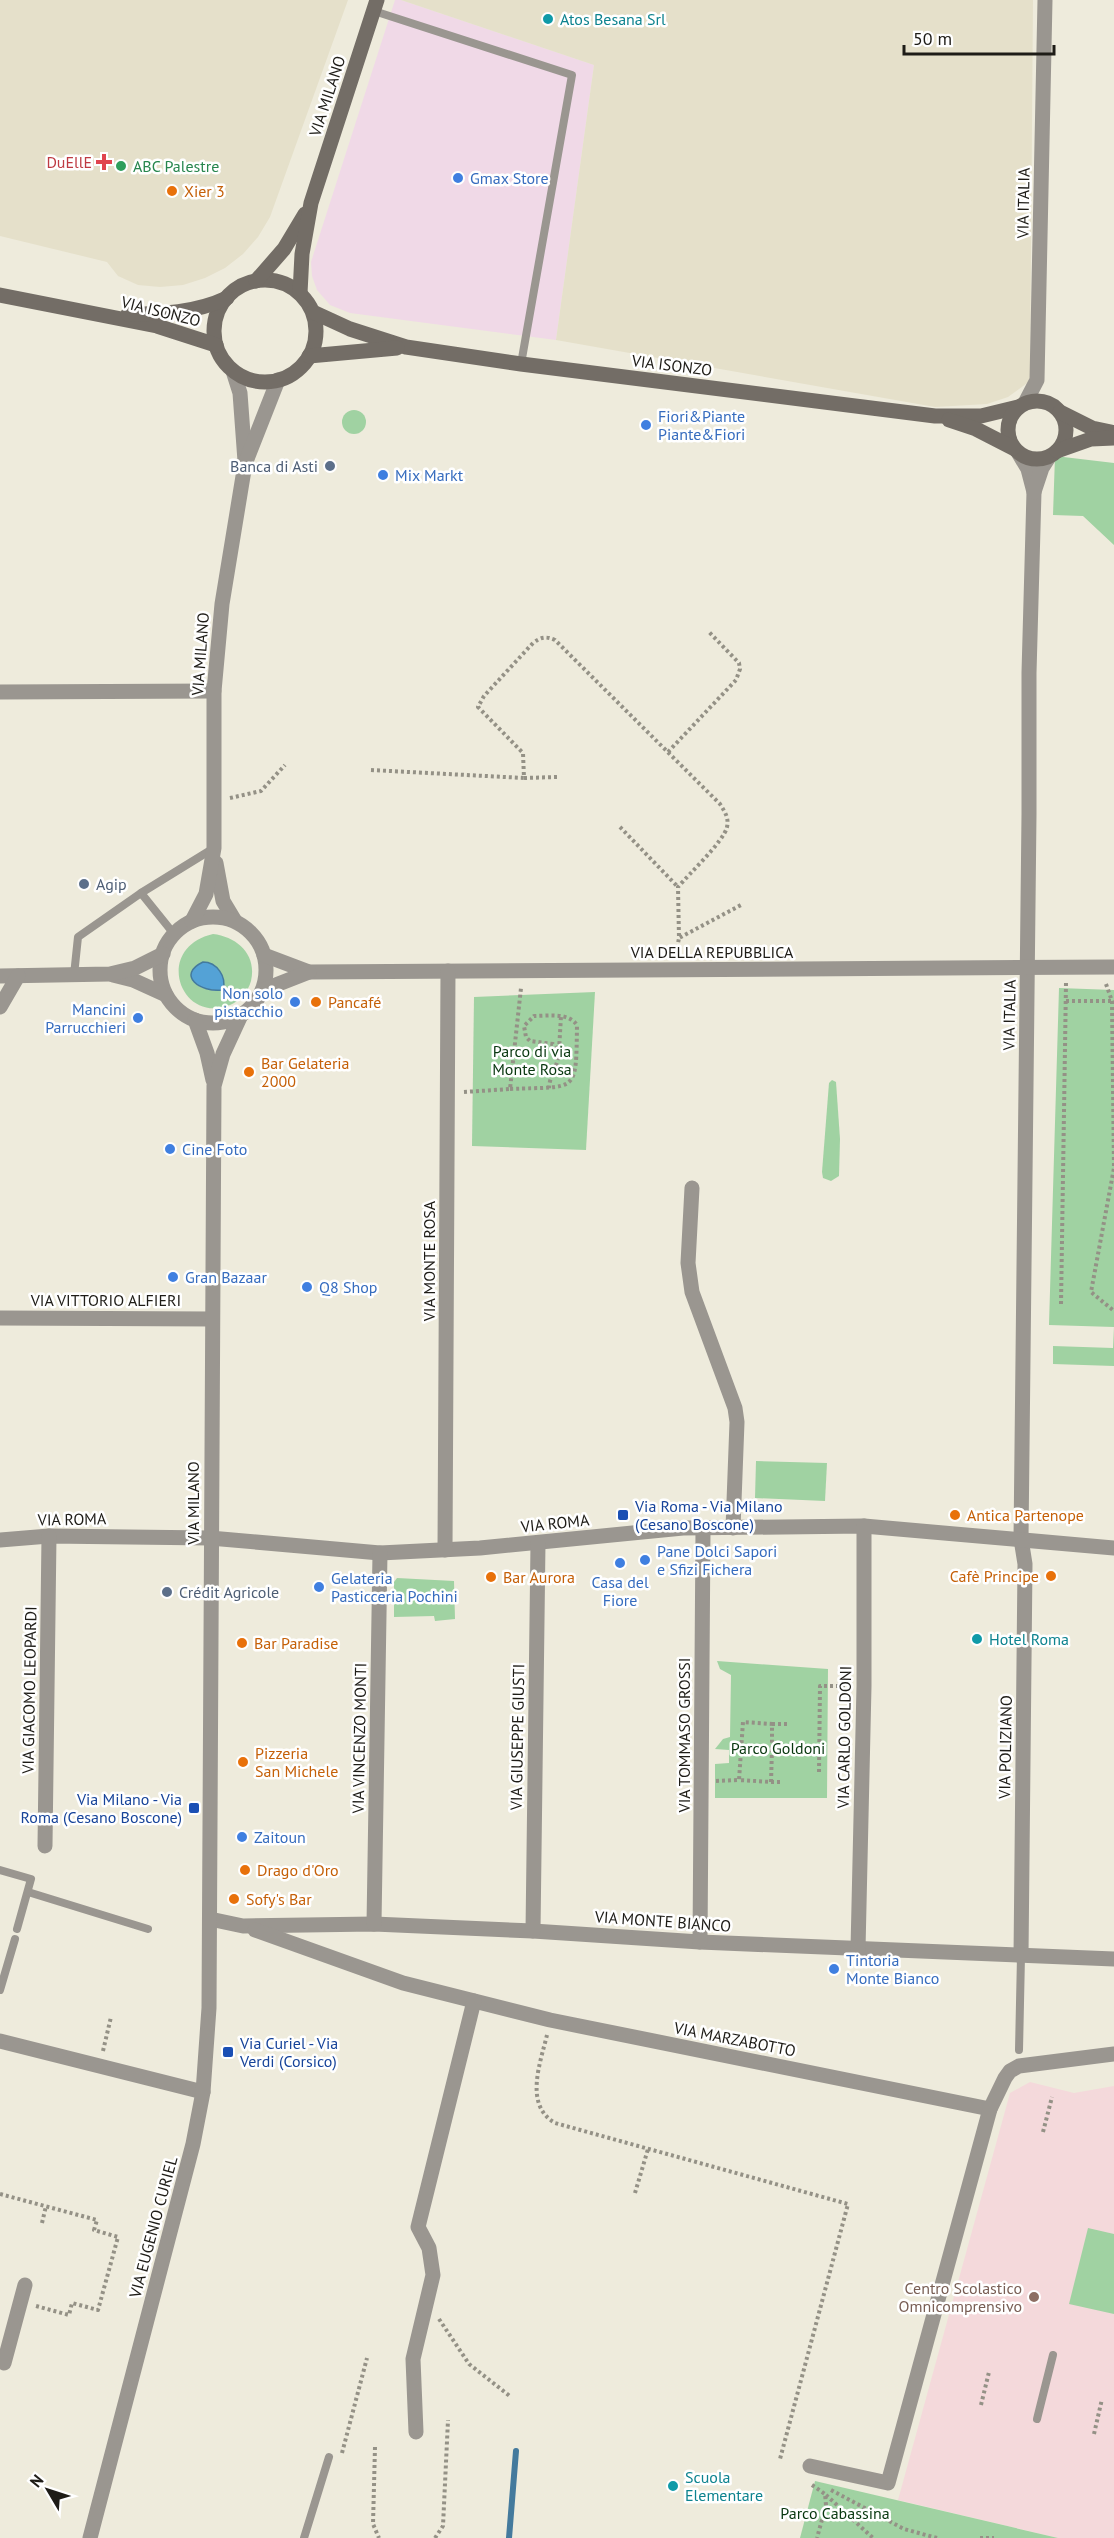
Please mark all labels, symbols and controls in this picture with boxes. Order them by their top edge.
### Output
place label: Atos Besana Srl [560,9,666,29]
marker: Atos Besana Srl [541,12,555,26]
scale bar [904,18,1054,56]
text: 50 m [913,27,952,50]
street label: VIA MILANO [304,53,349,140]
place label: DuEllE [46,152,92,172]
marker: DuEllE [97,155,111,169]
place label: ABC Palestre [133,156,219,176]
marker: ABC Palestre [114,159,128,173]
street label: VIA ITALIA [1012,167,1034,240]
place label: Gmax Store [470,168,549,188]
marker: Gmax Store [451,171,465,185]
place label: Xier 3 [184,181,225,201]
marker: Xier 3 [165,184,179,198]
street label: VIA ISONZO [118,291,203,330]
street label: VIA ISONZO [630,350,713,380]
place label: Fiori&Piante Piante&Fiori [658,406,745,444]
marker: Fiori&Piante Piante&Fiori [639,418,653,432]
place label: Banca di Asti [230,456,318,476]
marker: Banca di Asti [323,459,337,473]
place label: Mix Markt [395,465,464,485]
marker: Mix Markt [376,468,390,482]
street label: VIA MILANO [187,612,213,697]
place label: Agip [96,874,127,894]
marker: Agip [77,877,91,891]
street label: VIA DELLA REPUBBLICA [630,942,794,962]
street label: VIA ITALIA [998,979,1020,1052]
place label: Non solo pistacchio [214,983,283,1021]
place label: Pancafé [328,992,381,1012]
marker: Non solo pistacchio [288,995,302,1009]
marker: Pancafé [309,995,323,1009]
place label: Mancini Parrucchieri [45,999,126,1037]
marker: Mancini Parrucchieri [131,1011,145,1025]
park label: Parco di via Monte Rosa [492,1041,572,1079]
place label: Bar Gelateria 2000 [261,1053,350,1091]
marker: Bar Gelateria 2000 [242,1065,256,1079]
place label: Cine Foto [182,1139,247,1159]
marker: Cine Foto [163,1142,177,1156]
street label: VIA MONTE ROSA [419,1200,439,1322]
place label: Gran Bazaar [185,1267,267,1287]
marker: Gran Bazaar [166,1270,180,1284]
place label: Q8 Shop [319,1277,377,1297]
marker: Q8 Shop [300,1280,314,1294]
street label: VIA VITTORIO ALFIERI [30,1290,181,1310]
street label: VIA MILANO [183,1461,203,1546]
place label: Via Roma - Via Milano (Cesano Boscone) [634,1496,783,1534]
place label: Antica Partenope [967,1505,1084,1525]
street label: VIA ROMA [37,1508,107,1530]
marker: Via Roma - Via Milano (Cesano Boscone) [616,1508,630,1522]
marker: Antica Partenope [948,1508,962,1522]
street label: VIA ROMA [519,1509,591,1537]
place label: Pane Dolci Sapori e Sfizi Fichera [657,1541,777,1579]
marker: Pane Dolci Sapori e Sfizi Fichera [638,1553,652,1567]
marker: Casa del Fiore [613,1556,627,1570]
place label: Cafè Principe [950,1566,1039,1586]
place label: Bar Aurora [503,1567,575,1587]
place label: Gelateria Pasticceria Pochini [331,1568,458,1606]
marker: Cafè Principe [1044,1569,1058,1583]
marker: Bar Aurora [484,1570,498,1584]
place label: Casa del Fiore [591,1572,649,1610]
marker: Gelateria Pasticceria Pochini [312,1580,326,1594]
place label: Crédit Agricole [179,1582,279,1602]
marker: Crédit Agricole [160,1585,174,1599]
street label: VIA GIACOMO LEOPARDI [18,1606,40,1775]
place label: Hotel Roma [989,1629,1069,1649]
marker: Hotel Roma [970,1632,984,1646]
place label: Bar Paradise [254,1633,338,1653]
marker: Bar Paradise [235,1636,249,1650]
street label: VIA TOMMASO GROSSI [674,1658,694,1813]
street label: VIA VINCENZO MONTI [348,1662,370,1815]
street label: VIA GIUSEPPE GIUSTI [506,1664,528,1811]
street label: VIA CARLO GOLDONI [833,1666,855,1809]
street label: VIA POLIZIANO [994,1695,1016,1800]
park label: Parco Goldoni [731,1738,825,1758]
place label: Pizzeria San Michele [255,1743,338,1781]
marker: Pizzeria San Michele [236,1755,250,1769]
place label: Via Milano - Via Roma (Cesano Boscone) [21,1789,182,1827]
marker: Via Milano - Via Roma (Cesano Boscone) [187,1801,201,1815]
place label: Zaitoun [254,1827,306,1847]
marker: Zaitoun [235,1830,249,1844]
place label: Drago d'Oro [257,1860,339,1880]
marker: Drago d'Oro [238,1863,252,1877]
place label: Sofy's Bar [246,1889,312,1909]
marker: Sofy's Bar [227,1892,241,1906]
street label: VIA MONTE BIANCO [593,1906,732,1936]
place label: Tintoria Monte Bianco [846,1950,939,1988]
marker: Tintoria Monte Bianco [827,1962,841,1976]
street label: VIA MARZABOTTO [672,2017,798,2061]
place label: Via Curiel - Via Verdi (Corsico) [239,2033,338,2071]
marker: Via Curiel - Via Verdi (Corsico) [221,2045,235,2059]
street label: VIA EUGENIO CURIEL [124,2154,181,2301]
place label: Centro Scolastico Omnicomprensivo [898,2278,1022,2316]
marker: Centro Scolastico Omnicomprensivo [1027,2290,1041,2304]
north arrow [18,2460,78,2520]
place label: Scuola Elementare [685,2467,763,2505]
text: N [25,2470,47,2491]
marker: Scuola Elementare [666,2479,680,2493]
park label: Parco Cabassina [780,2503,890,2523]

